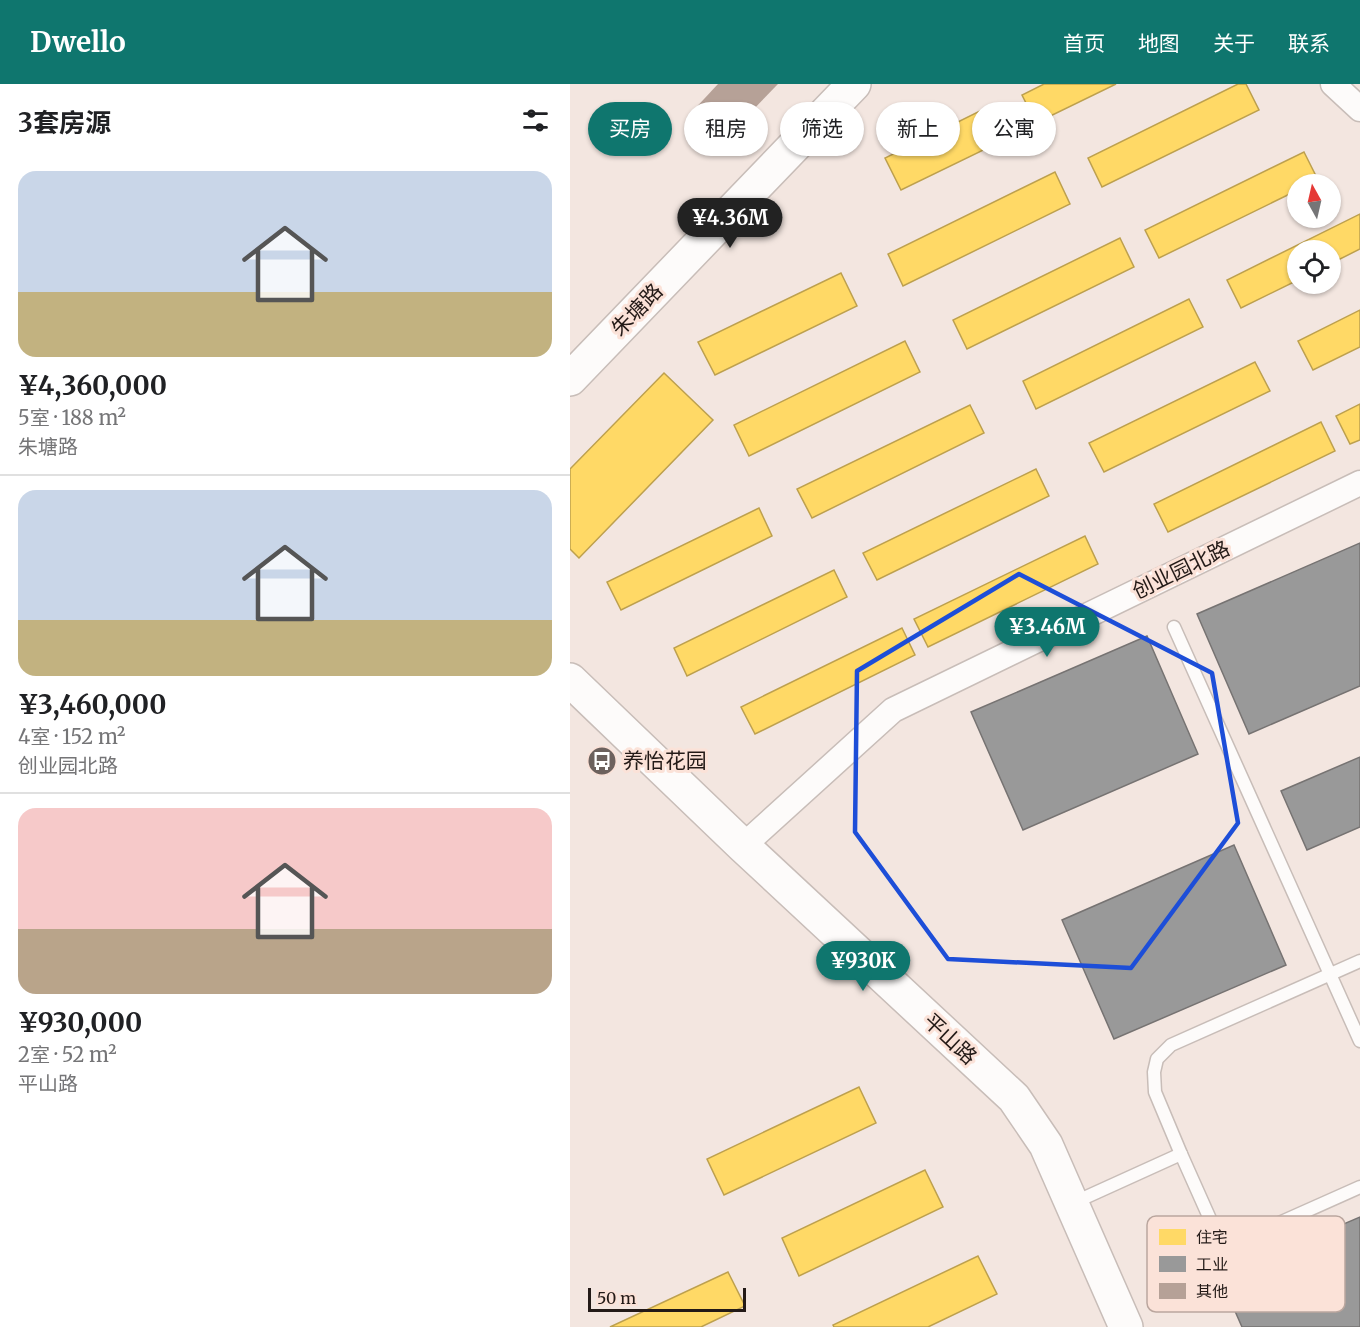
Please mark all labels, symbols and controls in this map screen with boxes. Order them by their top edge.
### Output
text: Dwello [30,24,126,60]
text: 首页 [1063,30,1105,57]
text: 地图 [1138,30,1180,57]
text: 关于 [1213,30,1255,57]
text: 联系 [1288,30,1330,57]
chip: 买房 [588,102,672,156]
chip: 租房 [684,102,768,156]
chip: 筛选 [780,102,864,156]
chip: 新上 [876,102,960,156]
chip: 公寓 [972,102,1056,156]
icon: filters [519,104,552,137]
text: 3套房源 [18,106,111,139]
north arrow [1287,174,1341,228]
map controls [1287,174,1341,294]
pin: ¥4.36M [681,198,779,249]
text: ¥4.36M [691,205,769,230]
icon: home [231,210,339,318]
button: locate [1287,240,1341,294]
street label: 朱塘路 [605,278,668,342]
text: ¥4,360,000 [18,369,167,402]
text: 5室 · 188 m² [18,405,126,430]
text: 朱塘路 [18,434,78,459]
icon: home [231,529,339,637]
street label: 创业园北路 [1128,534,1234,605]
pin: ¥3.46M [998,607,1096,658]
text: ¥3.46M [1008,614,1086,639]
text: ¥3,460,000 [18,688,166,721]
text: 4室 · 152 m² [18,724,125,749]
bus stop icon: 养怡花园 [586,745,618,777]
place label: 养怡花园 [623,747,707,774]
text: 创业园北路 [18,753,118,778]
icon: home [231,847,339,955]
pin: ¥930K [821,941,905,992]
text: ¥930K [830,948,896,973]
text: ¥930,000 [18,1006,142,1039]
street label: 平山路 [918,1007,983,1070]
text: 2室 · 52 m² [18,1042,117,1067]
text: 平山路 [18,1071,78,1096]
legend [1147,1216,1345,1312]
text: 住宅 [1196,1227,1228,1247]
text: 工业 [1196,1254,1228,1274]
text: 其他 [1196,1281,1228,1301]
scale bar [588,1285,746,1312]
text: 50 m [597,1288,636,1308]

